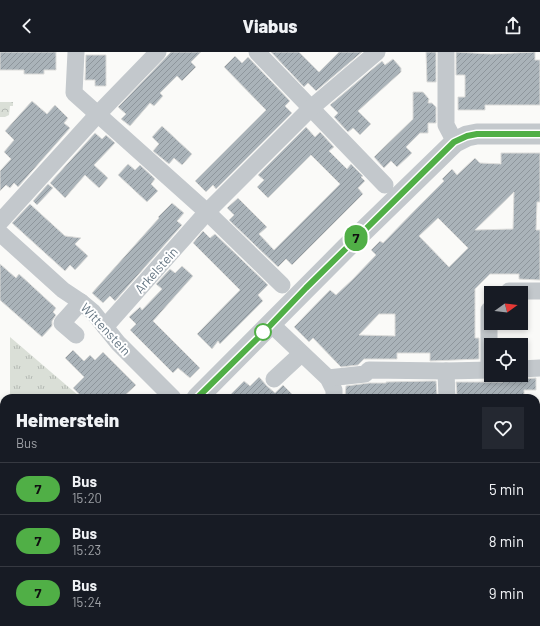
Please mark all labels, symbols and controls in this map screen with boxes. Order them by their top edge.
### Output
icon: back [16,15,38,37]
text: Viabus [242,15,298,37]
icon: share [502,15,524,37]
line badge: 7 [343,225,369,251]
text: 7 [353,229,359,246]
street label: Arkelstein [131,244,181,296]
north arrow [484,286,528,330]
map controls [484,286,528,382]
street label: Wittenstein [78,299,134,359]
unlabelled marker [254,323,272,341]
button: locate [484,338,528,382]
button: heart [482,407,524,449]
text: Heimerstein [16,408,119,431]
text: Bus [16,435,37,451]
text: Bus [72,472,97,490]
text: 7 [35,480,41,497]
text: 5 min [489,480,524,498]
text: 15:20 [72,490,102,506]
text: Bus [72,524,97,542]
text: 7 [35,532,41,549]
text: 8 min [489,532,524,550]
text: 15:23 [72,542,101,558]
text: Bus [72,576,97,594]
text: 7 [35,584,41,601]
text: 9 min [489,584,524,602]
text: 15:24 [72,594,102,610]

